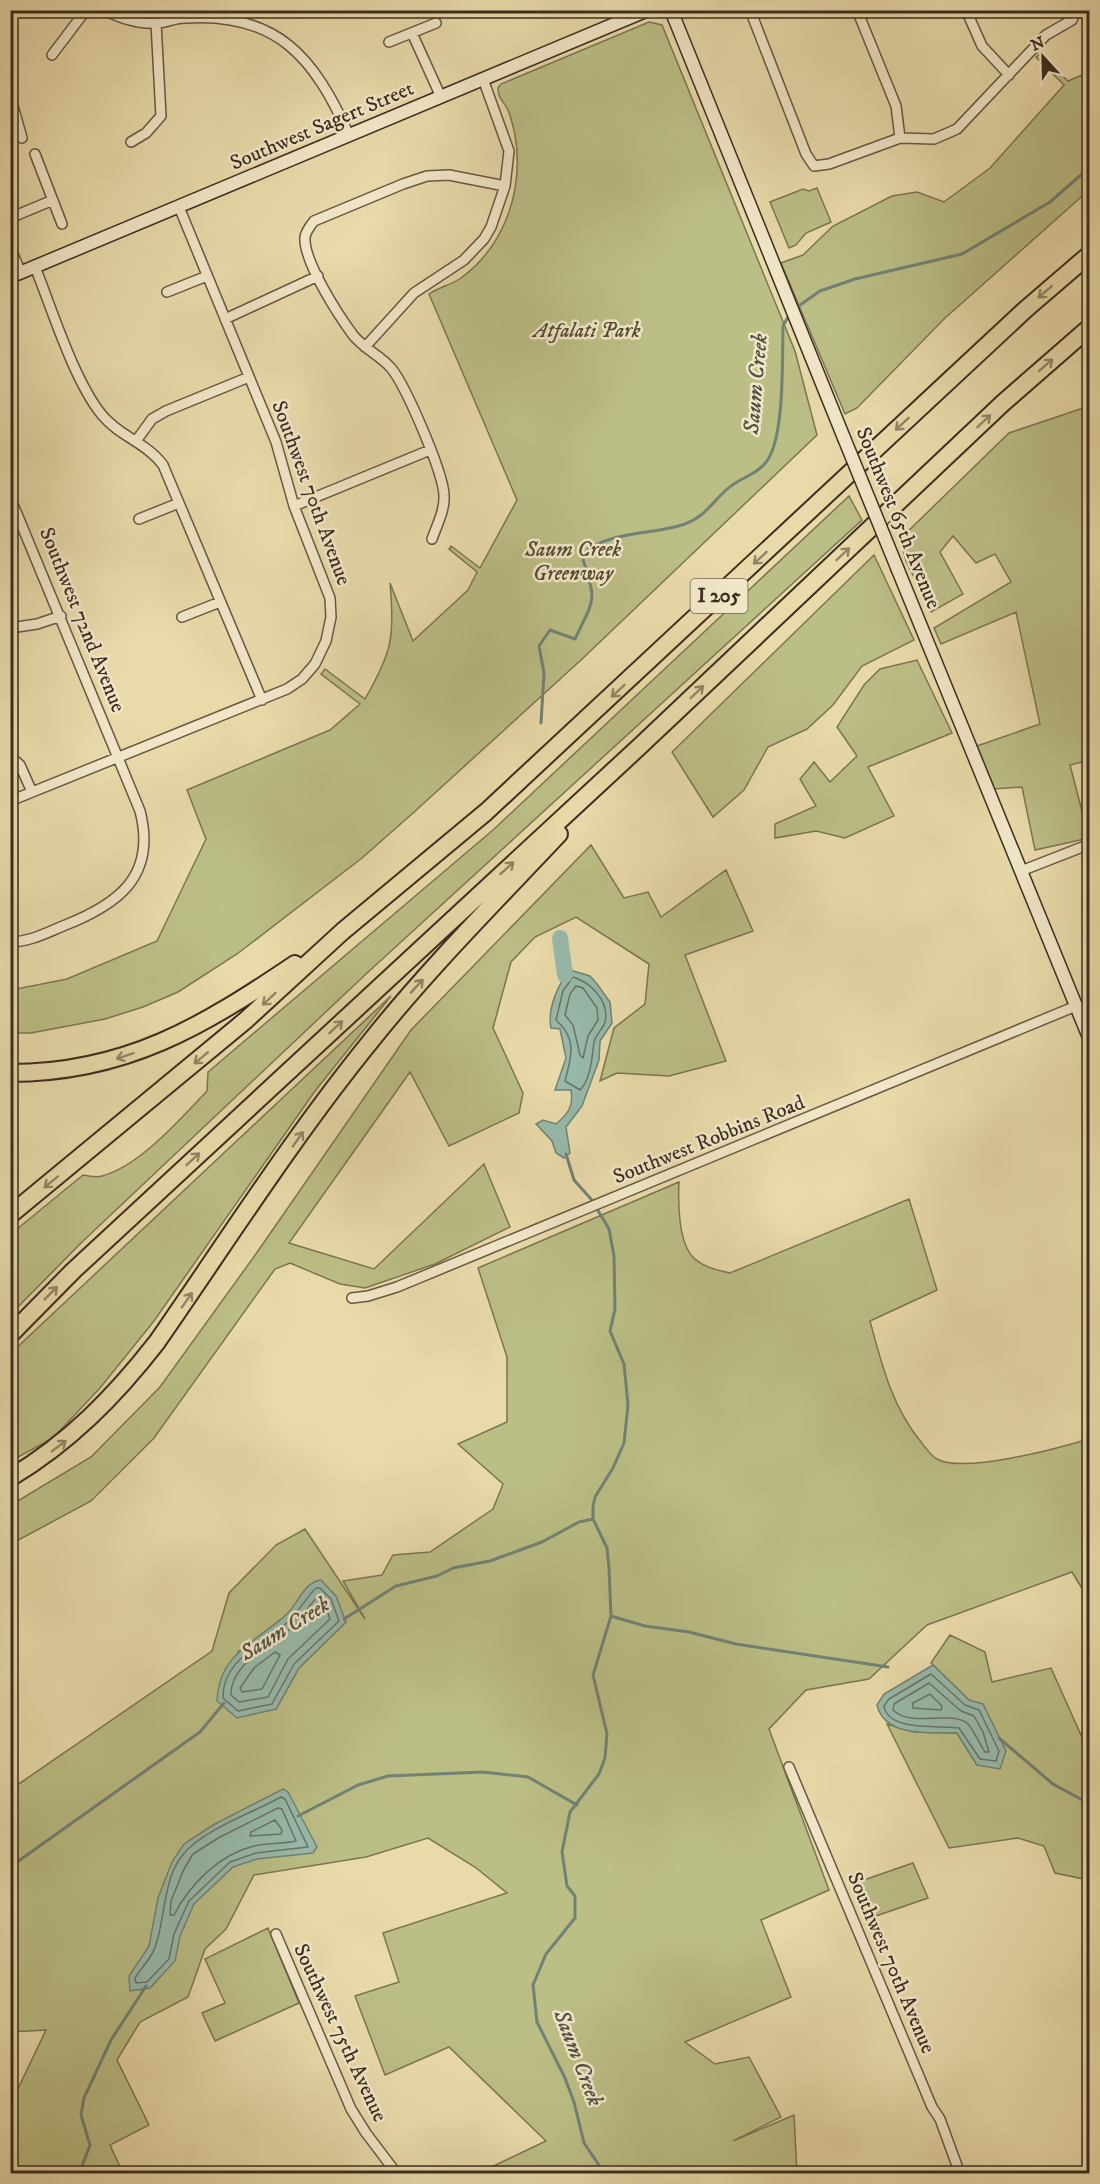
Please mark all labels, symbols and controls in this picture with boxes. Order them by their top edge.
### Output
north arrow [1013,27,1073,87]
text: N [1028,32,1048,56]
street label: Southwest Sagert Street [226,75,418,176]
one-way arrow [1038,285,1053,299]
park label: Atfalati Park [531,318,641,344]
water label: Saum Creek [738,332,774,436]
one-way arrow [1038,358,1053,372]
street label: Southwest 70th Avenue [266,397,357,589]
one-way arrow [977,413,992,428]
one-way arrow [895,417,910,431]
street label: Southwest 65th Avenue [850,423,946,613]
street label: Southwest 72nd Avenue [33,524,131,717]
park label: Saum Creek Greenway [524,537,621,587]
one-way arrow [835,547,850,562]
one-way arrow [752,551,767,565]
road number: I 205 [690,579,748,613]
one-way arrow [610,684,625,698]
one-way arrow [689,685,704,699]
one-way arrow [499,861,514,875]
one-way arrow [410,978,425,993]
one-way arrow [262,992,277,1006]
one-way arrow [328,1020,343,1034]
one-way arrow [116,1051,135,1062]
one-way arrow [193,1051,209,1064]
street label: Southwest Robbins Road [609,1089,809,1190]
one-way arrow [292,1132,304,1148]
one-way arrow [186,1152,201,1167]
one-way arrow [43,1175,59,1188]
one-way arrow [44,1286,59,1300]
one-way arrow [181,1292,193,1308]
one-way arrow [51,1439,67,1452]
water label: Saum Creek [234,1590,336,1668]
street label: Southwest 70th Avenue [841,1868,941,2058]
street label: Southwest 75th Avenue [287,1940,393,2126]
water label: Saum Creek [547,2005,609,2111]

